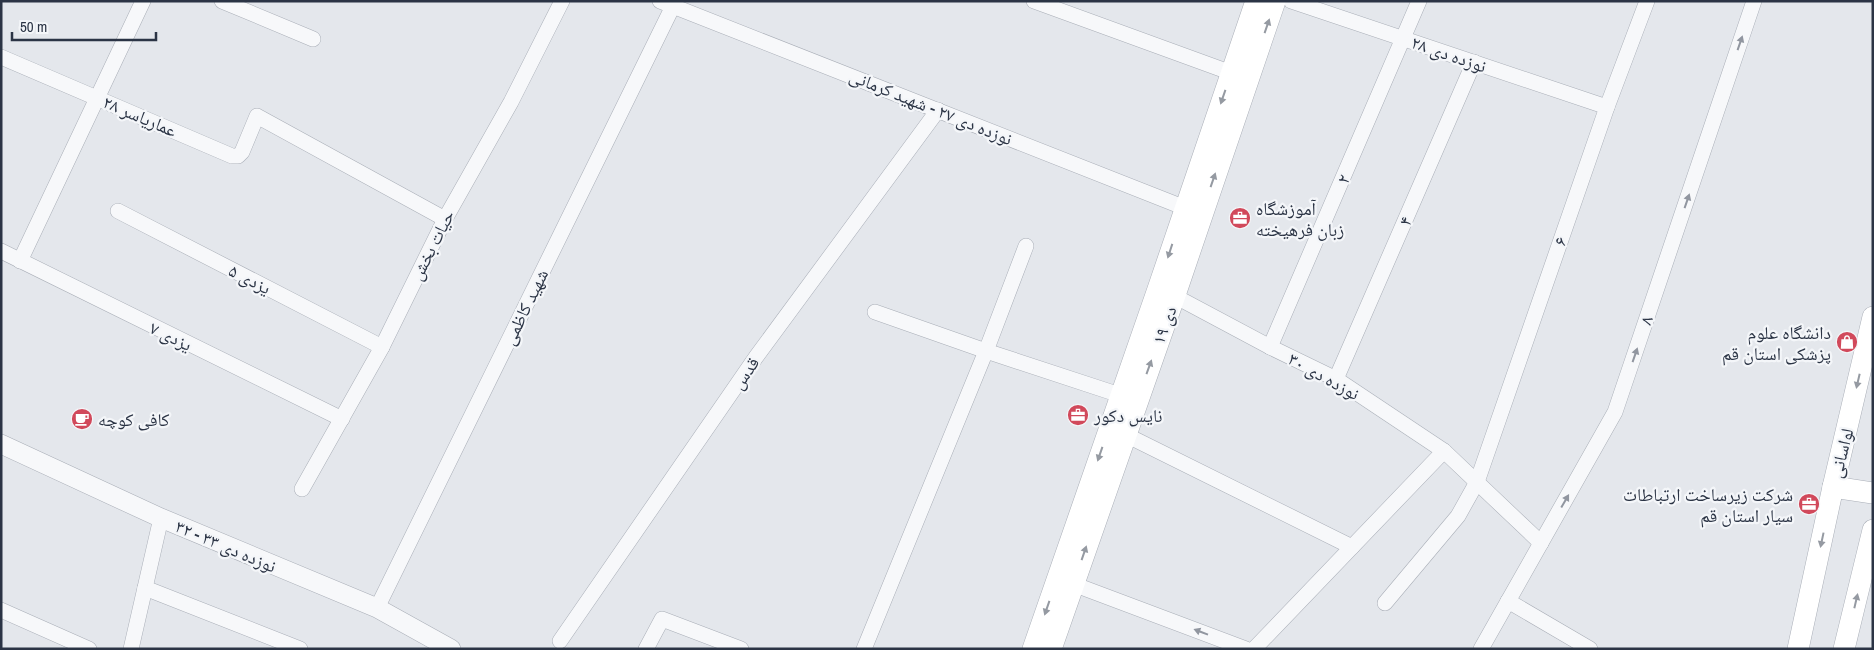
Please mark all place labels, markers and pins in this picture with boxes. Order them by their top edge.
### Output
place label: آموزشگاه زبان فرهیخته [1256,196,1344,242]
office icon: آموزشگاه زبان فرهیخته [1228,206,1252,230]
place label: دانشگاه علوم پزشکی استان قم [1722,320,1831,366]
shop icon: دانشگاه علوم پزشکی استان قم [1835,330,1859,354]
office icon: نایس دکور [1066,403,1090,427]
place label: نایس دکور [1093,403,1162,428]
cafe icon: کافی کوچه [70,407,94,431]
place label: کافی کوچه [98,407,170,432]
place label: شرکت زیرساخت ارتباطات سیار استان قم [1623,482,1793,528]
office icon: شرکت زیرساخت ارتباطات سیار استان قم [1797,492,1821,516]

